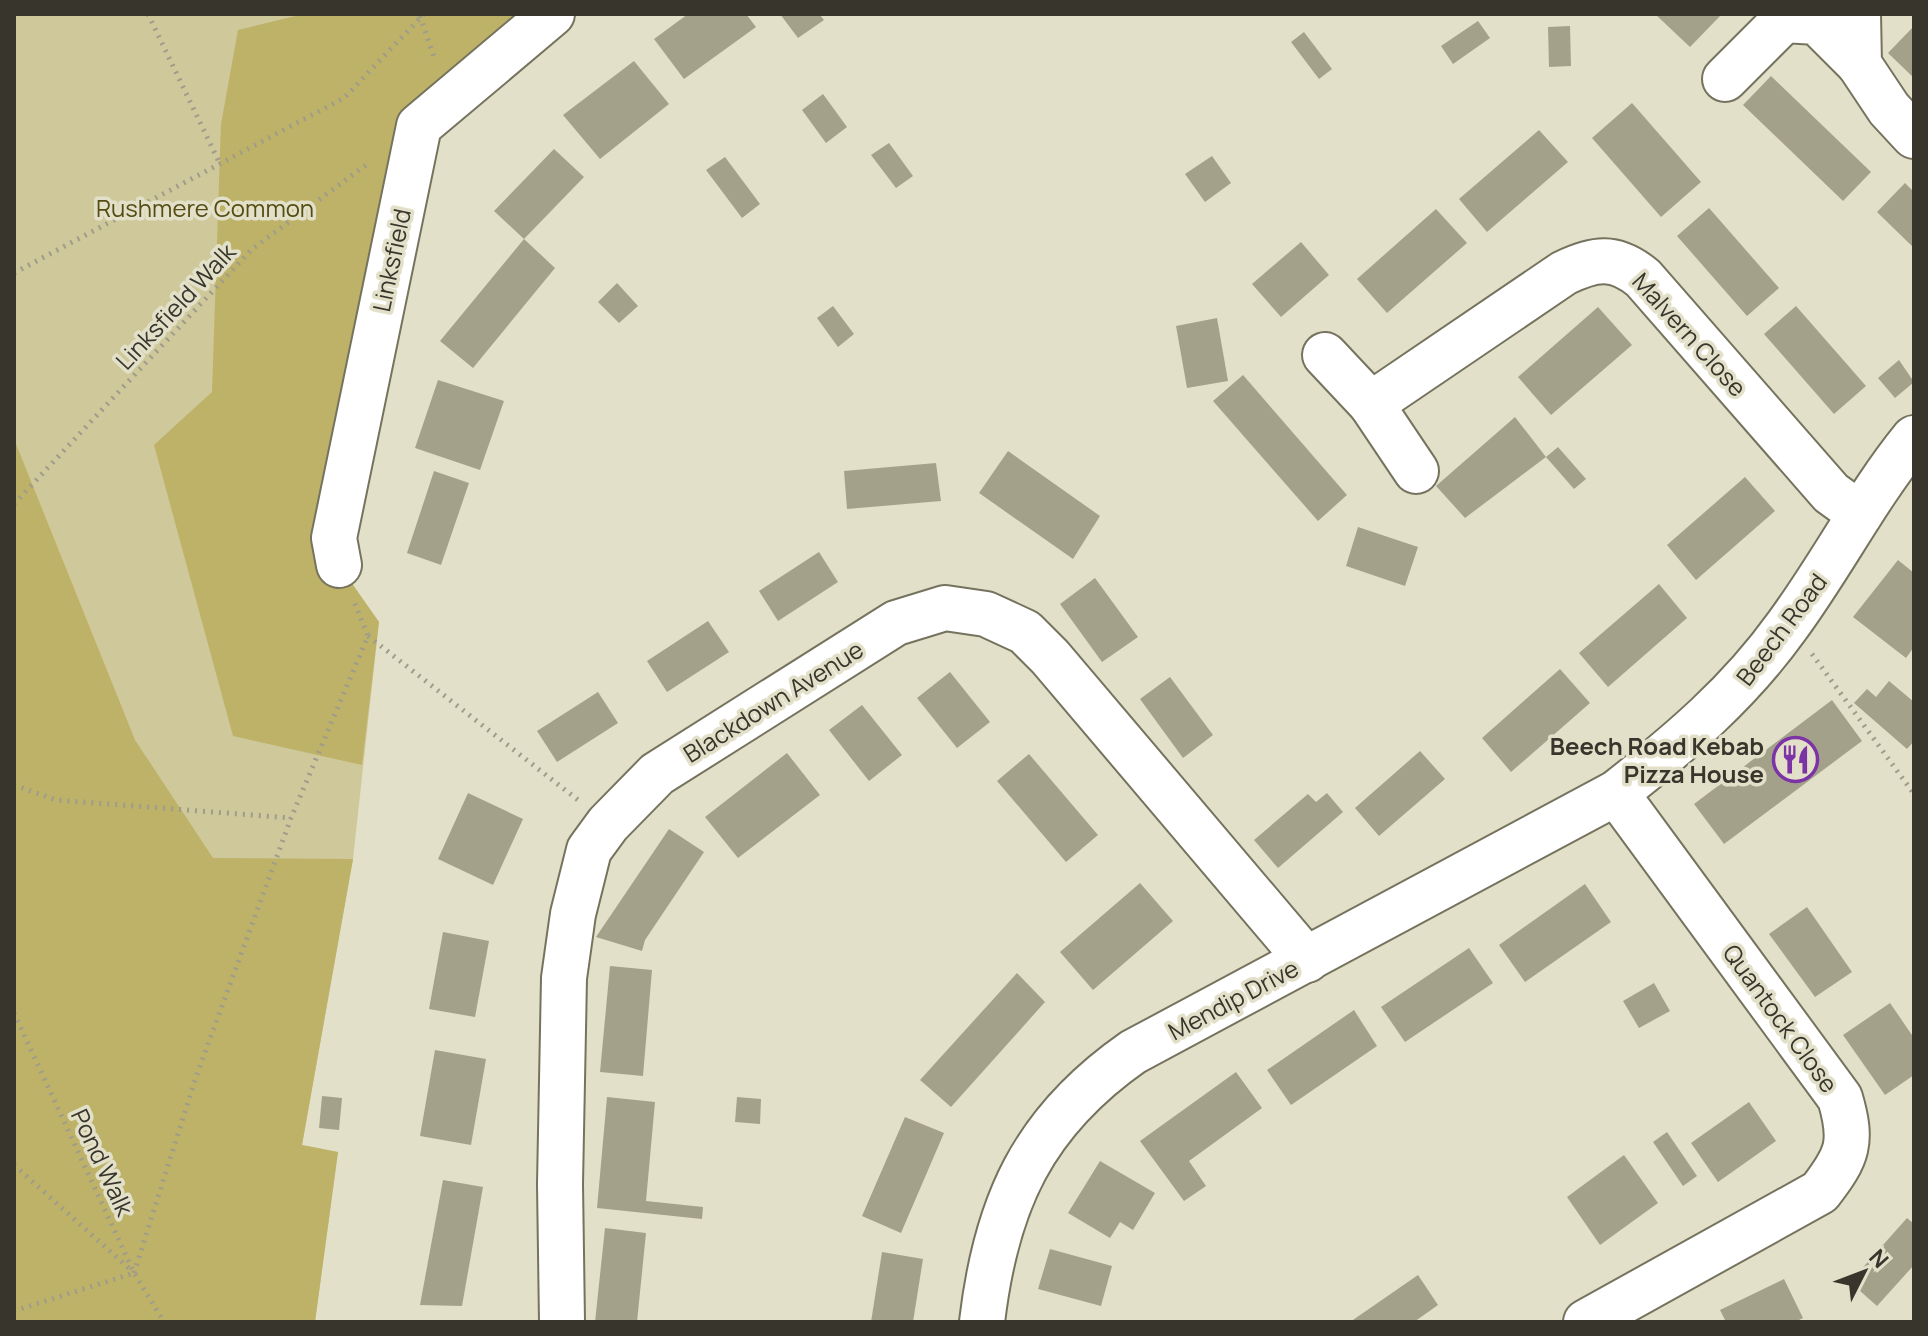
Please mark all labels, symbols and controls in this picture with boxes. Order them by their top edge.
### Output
park label: Rushmere Common [96,191,314,224]
street label: Linksfield [364,205,418,315]
street label: Linksfield Walk [108,235,243,376]
street label: Malvern Close [1626,265,1754,403]
street label: Beech Road [1728,566,1834,692]
street label: Blackdown Avenue [677,632,869,770]
place label: Beech Road Kebab Pizza House [1550,729,1764,790]
restaurant icon: Beech Road Kebab Pizza House [1771,735,1819,783]
street label: Quantock Close [1716,937,1846,1099]
street label: Mendip Drive [1162,951,1304,1047]
street label: Pond Walk [64,1103,143,1222]
north arrow [1824,1232,1904,1312]
text: N [1862,1243,1895,1275]

